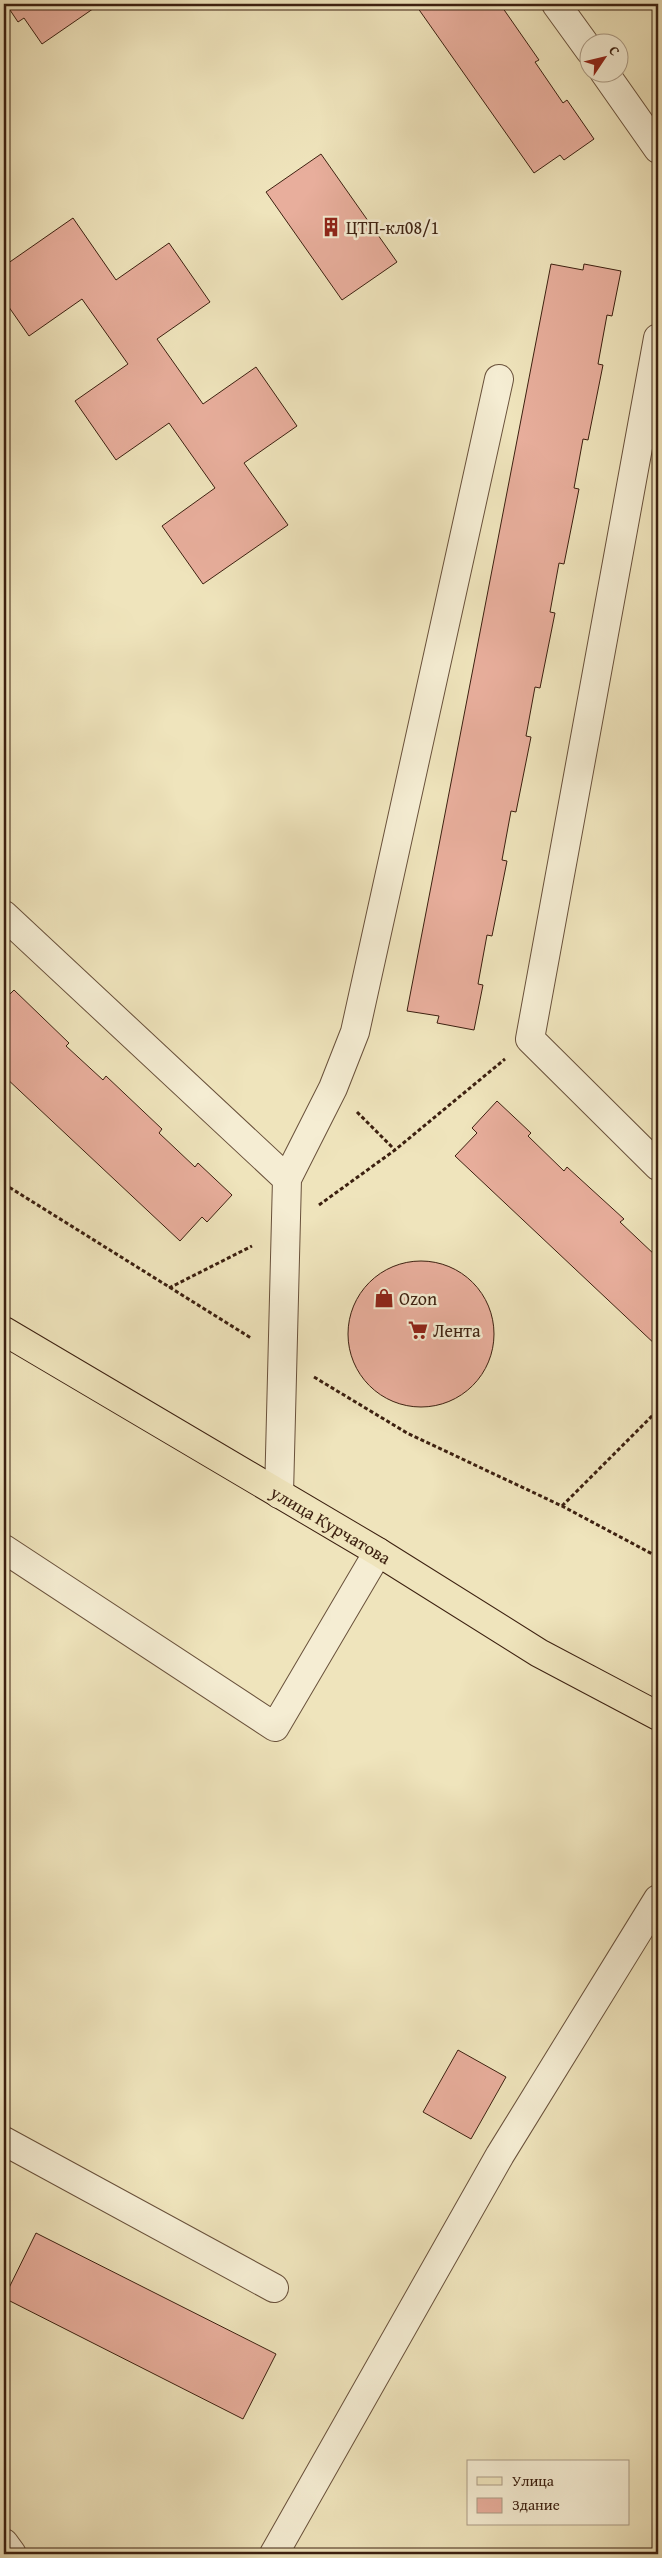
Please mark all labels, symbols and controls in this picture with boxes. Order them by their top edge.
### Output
north arrow [580,32,630,82]
text: С [604,42,625,60]
place label: ЦТП-кл08/1 [346,214,439,241]
building icon: ЦТП-кл08/1 [320,216,342,238]
place label: Ozon [399,1285,437,1312]
shop icon: Ozon [373,1287,395,1309]
place label: Лента [433,1317,481,1344]
supermarket icon: Лента [407,1319,429,1341]
street label: улица Курчатова [265,1478,397,1571]
legend [467,2460,630,2526]
text: Улица [512,2470,555,2491]
text: Здание [512,2494,560,2515]

